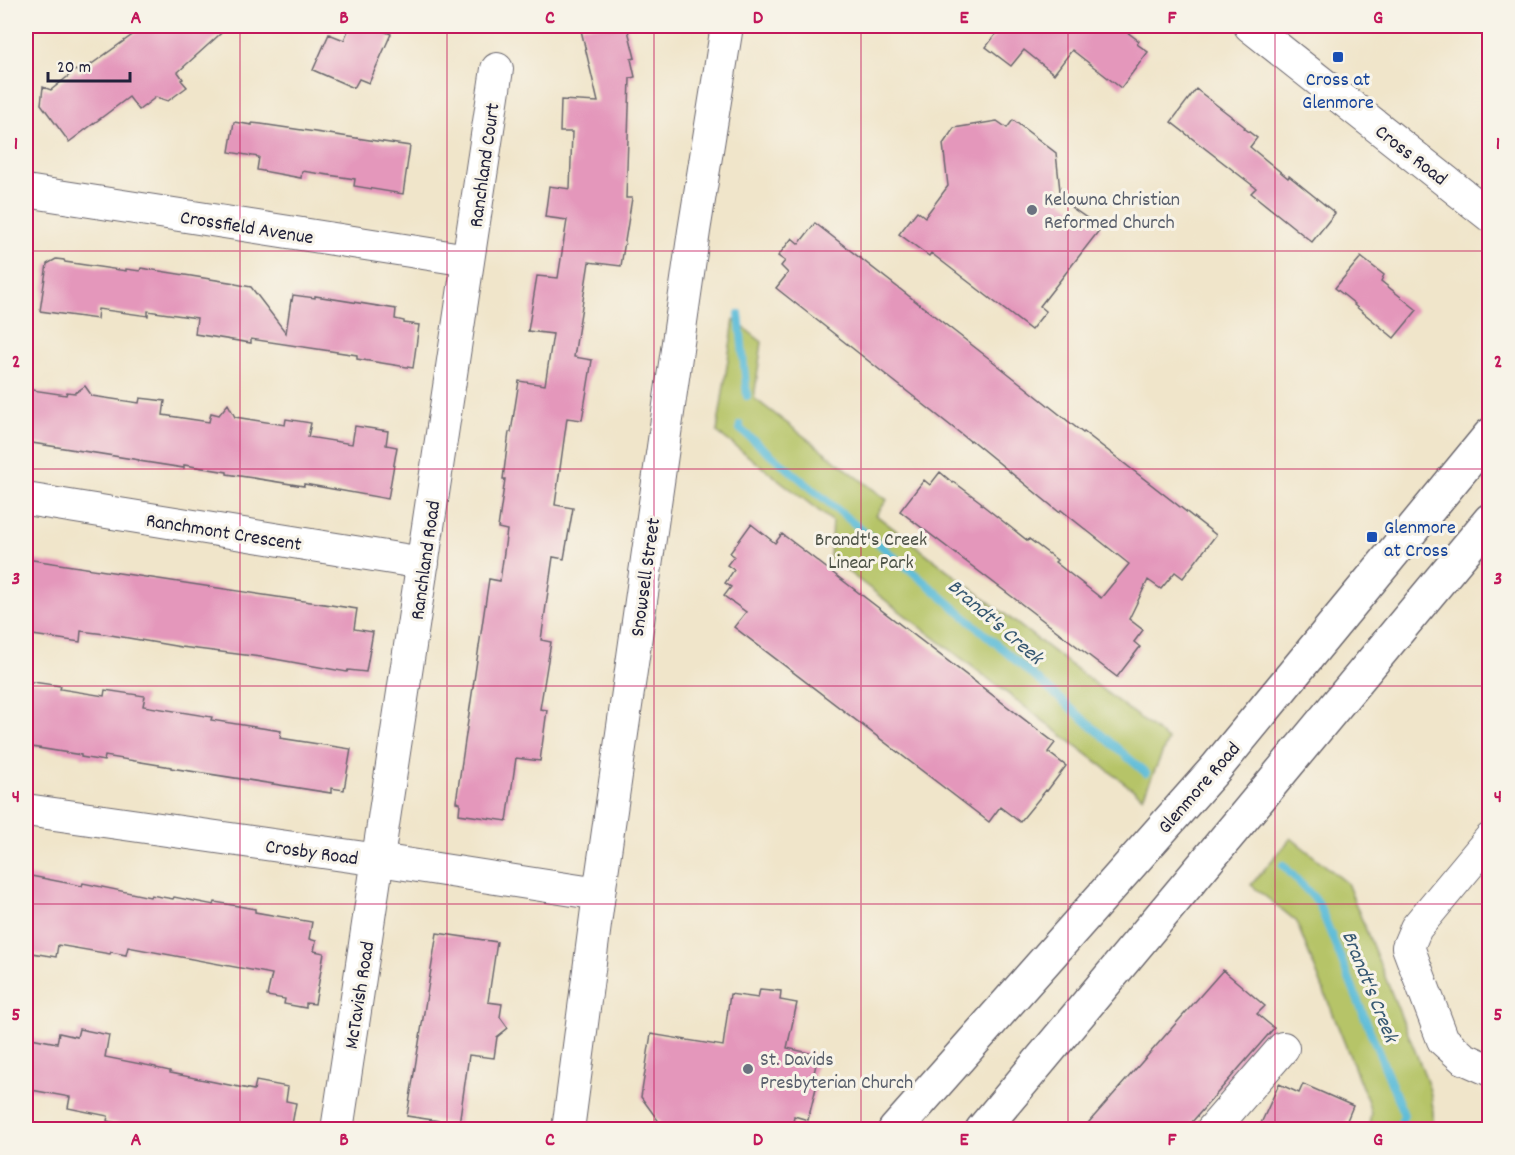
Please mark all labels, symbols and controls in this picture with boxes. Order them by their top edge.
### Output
text: A [131,5,142,33]
text: B [339,5,349,33]
text: C [545,5,555,33]
text: D [753,5,764,33]
text: E [959,5,969,33]
text: F [1168,5,1178,33]
text: G [1373,5,1383,33]
scale bar [48,45,130,83]
marker: Cross at Glenmore [1331,50,1345,64]
text: 20 m [57,56,91,81]
place label: Cross at Glenmore [1302,67,1374,118]
street label: Ranchland Court [463,102,509,229]
street label: Cross Road [1368,119,1452,194]
text: 1 [14,131,18,159]
text: 1 [1496,131,1500,159]
place label: Kelowna Christian Reformed Church [1044,187,1180,238]
marker: Kelowna Christian Reformed Church [1025,203,1039,217]
street label: Crossfield Avenue [178,205,315,253]
text: 2 [12,349,20,377]
text: 2 [1494,349,1502,377]
street label: Ranchland Road [405,499,449,622]
street label: Ranchmont Crescent [144,508,303,560]
place label: Glenmore at Cross [1384,515,1456,566]
street label: Snowsell Street [625,516,669,639]
park label: Brandt's Creek Linear Park [815,527,927,578]
marker: Glenmore at Cross [1365,530,1379,544]
text: 3 [12,566,20,594]
text: 3 [1494,566,1502,594]
water label: Brandt's Creek [940,573,1050,675]
street label: Glenmore Road [1152,737,1248,841]
text: 4 [12,784,20,812]
text: 4 [1494,784,1502,812]
street label: Crosby Road [263,834,360,874]
water label: Brandt's Creek [1332,927,1405,1050]
street label: McTavish Road [339,940,383,1051]
text: 5 [11,1002,21,1030]
text: 5 [1493,1002,1503,1030]
place label: St. Davids Presbyterian Church [760,1047,913,1098]
marker: St. Davids Presbyterian Church [741,1062,755,1076]
text: A [131,1127,142,1155]
text: B [339,1127,349,1155]
text: C [545,1127,555,1155]
text: D [753,1127,764,1155]
text: E [959,1127,969,1155]
text: F [1168,1127,1178,1155]
text: G [1373,1127,1383,1155]

